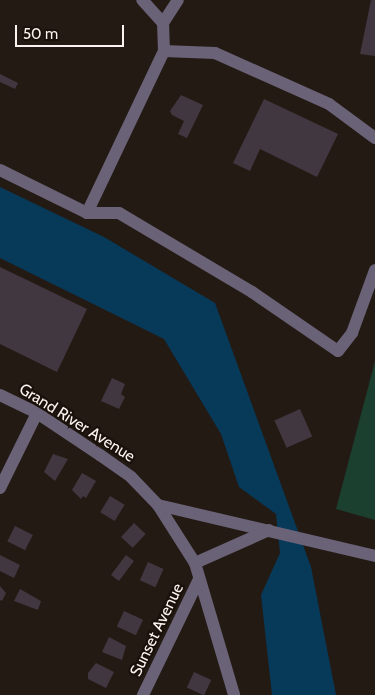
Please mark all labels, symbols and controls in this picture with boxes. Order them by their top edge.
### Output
scale bar [18,15,126,47]
text: 50 m [23,25,58,43]
street label: Grand River Avenue [16,380,138,466]
street label: Sunset Avenue [126,580,188,680]

